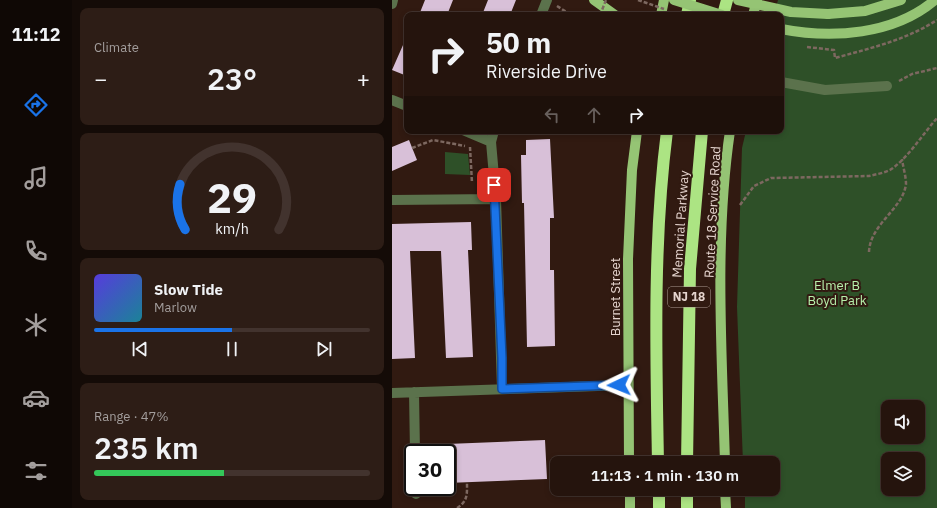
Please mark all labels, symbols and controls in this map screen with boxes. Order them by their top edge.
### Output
text: 11:12 [11,23,61,46]
text: 50 m [486,24,551,61]
icon: right [420,28,472,80]
text: Climate [94,39,139,56]
text: 23° [207,59,257,98]
text: Riverside Drive [486,60,607,83]
text: − [94,64,107,93]
text: + [357,64,370,93]
icon: directions [22,91,50,119]
icon: left [541,104,563,126]
icon: ahead [583,104,605,126]
icon: right [625,104,647,126]
street label: Route 18 Service Road [701,146,724,278]
icon: music [22,164,50,192]
pin [477,168,511,202]
text: 29 [207,169,257,223]
street label: Memorial Parkway [668,169,693,278]
icon: arrive [483,174,505,196]
text: km/h [215,218,249,237]
icon: phone [22,237,50,265]
street label: Burnet Street [607,258,624,336]
park label: Elmer B Boyd Park [807,277,867,309]
text: Slow Tide [154,280,223,299]
road number: NJ 18 [668,287,710,307]
text: Marlow [154,299,197,316]
icon: climate [22,311,50,339]
icon: previous [129,338,151,360]
icon: pause [221,338,243,360]
icon: next [313,338,335,360]
position arrow [598,364,640,406]
icon: car [22,384,50,412]
map controls [881,400,925,496]
button: sound [881,400,925,444]
text: Range · 47% [94,408,168,425]
text: 235 km [94,428,199,467]
speed limit sign: 30 [404,444,456,496]
button: layers [881,452,925,496]
icon: filters [22,457,50,485]
text: 11:13 · 1 min · 130 m [591,466,739,485]

